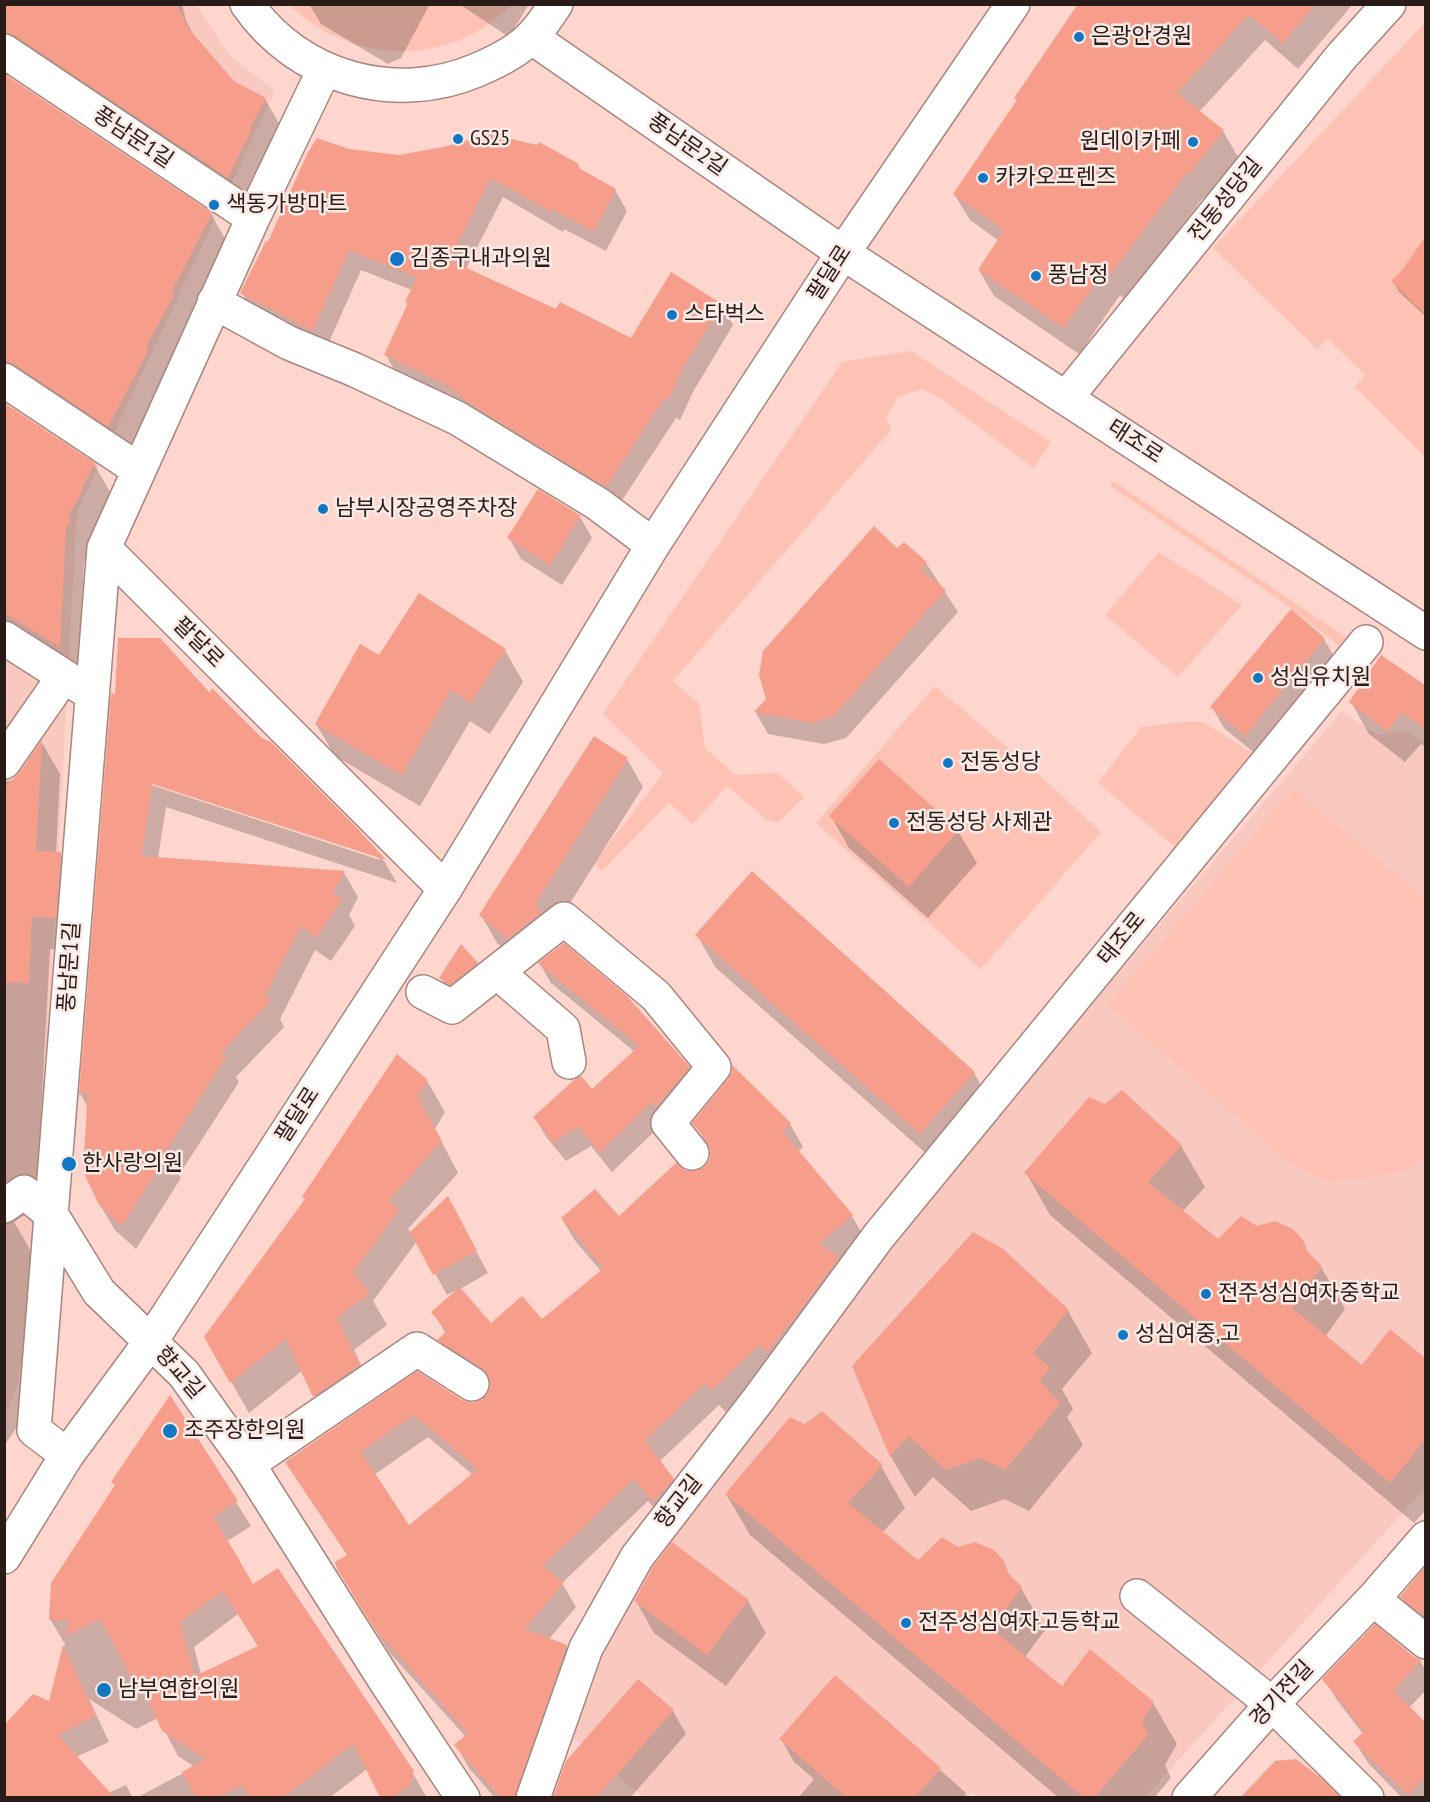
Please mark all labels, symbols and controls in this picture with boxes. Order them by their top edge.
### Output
place label: 은광안경원 [1091,24,1192,50]
marker: 은광안경원 [1072,30,1086,44]
street label: 풍남문1길 [88,102,178,174]
street label: 풍남문2길 [642,108,732,182]
place label: GS25 [470,126,510,152]
place label: 원데이카페 [1080,129,1181,155]
marker: GS25 [451,132,465,146]
marker: 원데이카페 [1186,135,1200,149]
street label: 전동성당길 [1184,152,1268,248]
place label: 카카오프렌즈 [995,165,1116,191]
marker: 카카오프렌즈 [976,171,990,185]
place label: 색동가방마트 [226,192,347,218]
marker: 색동가방마트 [207,198,221,212]
street label: 팔달로 [802,240,858,306]
place label: 김종구내과의원 [410,246,552,272]
marker: 김종구내과의원 [388,250,406,268]
place label: 풍남정 [1048,263,1109,289]
marker: 풍남정 [1029,269,1043,283]
place label: 스타벅스 [684,302,765,328]
marker: 스타벅스 [665,308,679,322]
street label: 태조로 [1102,414,1168,470]
place label: 남부시장공영주차장 [335,496,517,522]
marker: 남부시장공영주차장 [316,502,330,516]
street label: 팔달로 [167,612,229,674]
place label: 성심유치원 [1270,665,1371,691]
marker: 성심유치원 [1251,671,1265,685]
place label: 전동성당 [960,750,1041,776]
marker: 전동성당 [941,756,955,770]
place label: 전동성당 사제관 [906,810,1052,836]
marker: 전동성당 사제관 [887,816,901,830]
street label: 태조로 [1093,907,1151,971]
street label: 풍남문1길 [54,921,86,1013]
street label: 팔달로 [270,1082,326,1148]
place label: 한사랑의원 [82,1151,183,1177]
marker: 한사랑의원 [60,1155,78,1173]
place label: 전주성심여자중학교 [1218,1281,1400,1307]
marker: 전주성심여자중학교 [1199,1287,1213,1301]
place label: 성심여중,고 [1135,1322,1240,1348]
marker: 성심여중,고 [1116,1328,1130,1342]
street label: 향교길 [149,1341,209,1405]
place label: 조주장한의원 [184,1418,305,1444]
marker: 조주장한의원 [161,1422,179,1440]
street label: 향교길 [650,1470,708,1534]
place label: 전주성심여자고등학교 [918,1610,1120,1636]
marker: 전주성심여자고등학교 [899,1616,913,1630]
street label: 경기전길 [1245,1655,1319,1733]
place label: 남부연합의원 [118,1677,239,1703]
marker: 남부연합의원 [95,1681,113,1699]

